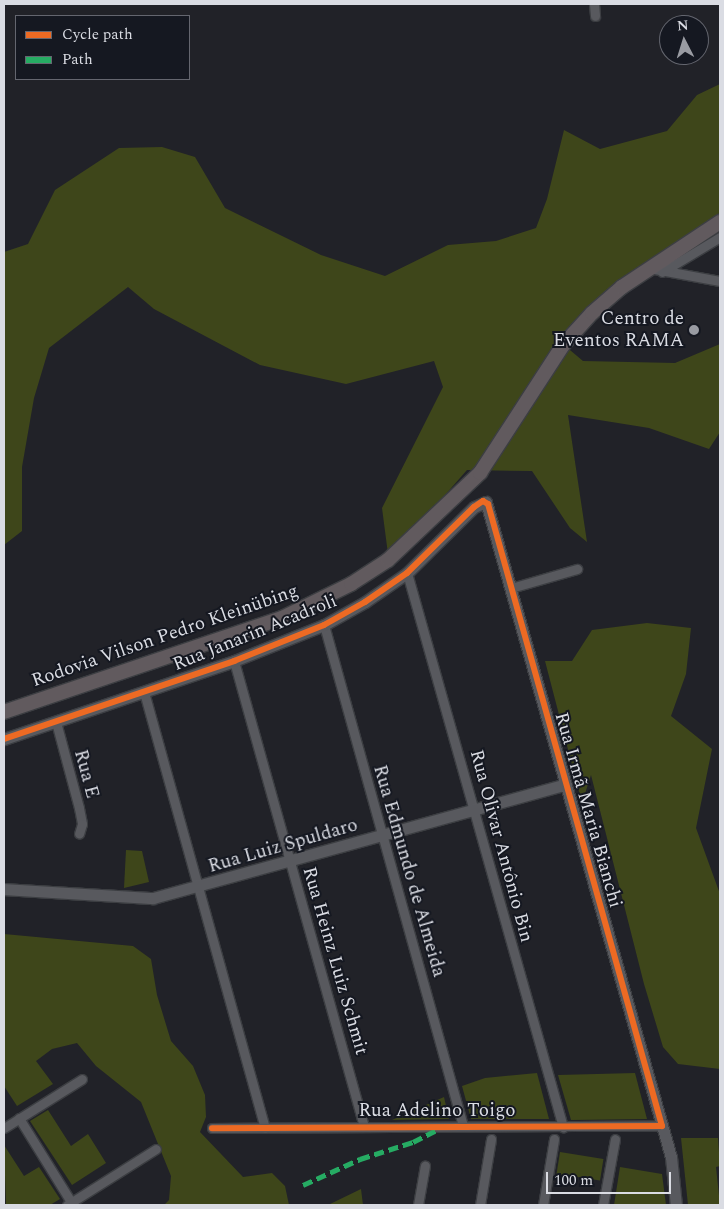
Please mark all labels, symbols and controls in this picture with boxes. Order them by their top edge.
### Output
legend [15,15,190,80]
north arrow [659,15,709,65]
text: N [676,15,689,37]
text: Cycle path [62,23,133,46]
text: Path [62,48,93,71]
place label: Centro de Eventos RAMA [553,308,684,352]
marker: Centro de Eventos RAMA [688,324,700,336]
street label: Rodovia Vilson Pedro Kleinübing [29,580,301,692]
street label: Rua Janarin Acadroli [170,590,340,676]
street label: Rua Irmã Maria Bianchi [549,710,627,910]
street label: Rua E [69,747,103,801]
street label: Rua Olivar Antônio Bin [464,747,538,945]
street label: Rua Edmundo de Almeida [368,762,450,980]
street label: Rua Luiz Spuldaro [206,814,360,878]
street label: Rua Heinz Luiz Schmit [297,864,373,1058]
street label: Rua Adelino Toigo [358,1100,516,1122]
scale bar [549,1162,674,1194]
text: 100 m [554,1169,593,1192]

